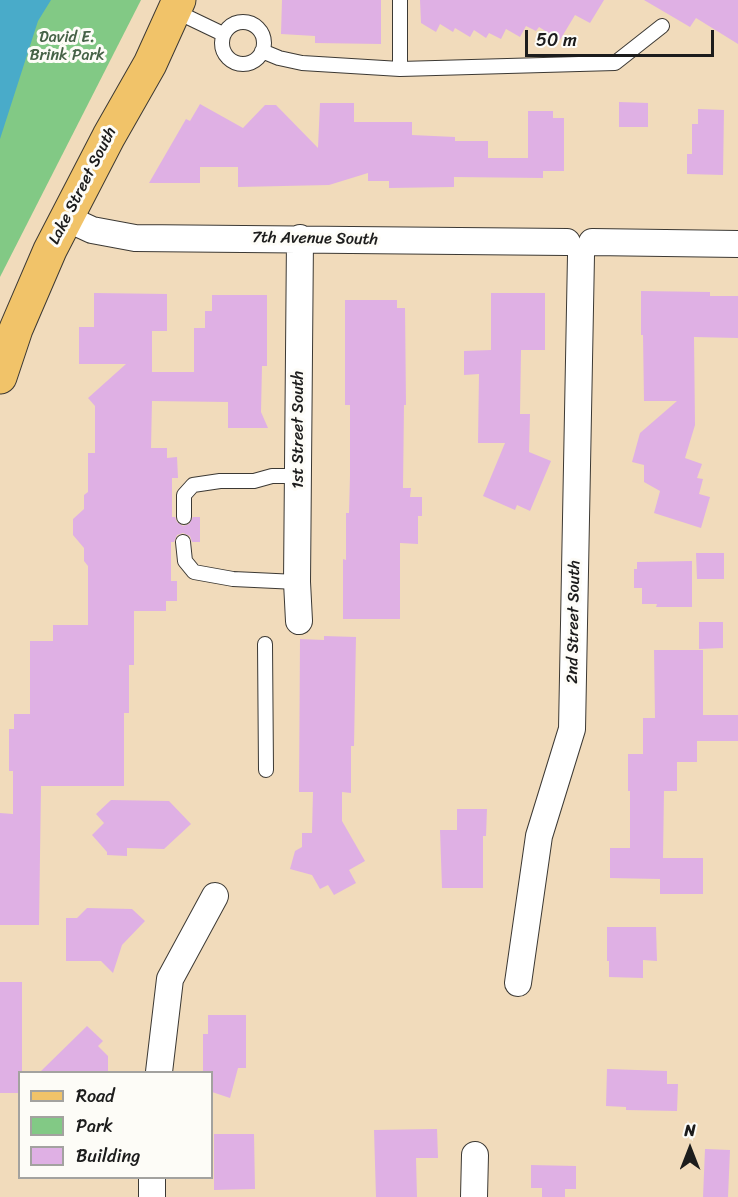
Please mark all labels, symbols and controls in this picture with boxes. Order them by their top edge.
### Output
scale bar [528,18,717,56]
text: 50 m [536,24,577,56]
park label: David E. Brink Park [29,28,105,66]
street label: Lake Street South [45,124,121,248]
street label: 7th Avenue South [252,228,378,250]
street label: 1st Street South [289,371,309,489]
street label: 2nd Street South [563,560,585,684]
legend [18,1071,213,1179]
text: Road [76,1080,115,1112]
text: Park [76,1110,113,1142]
text: N [684,1116,696,1145]
north arrow [660,1119,720,1179]
text: Building [76,1140,140,1172]

